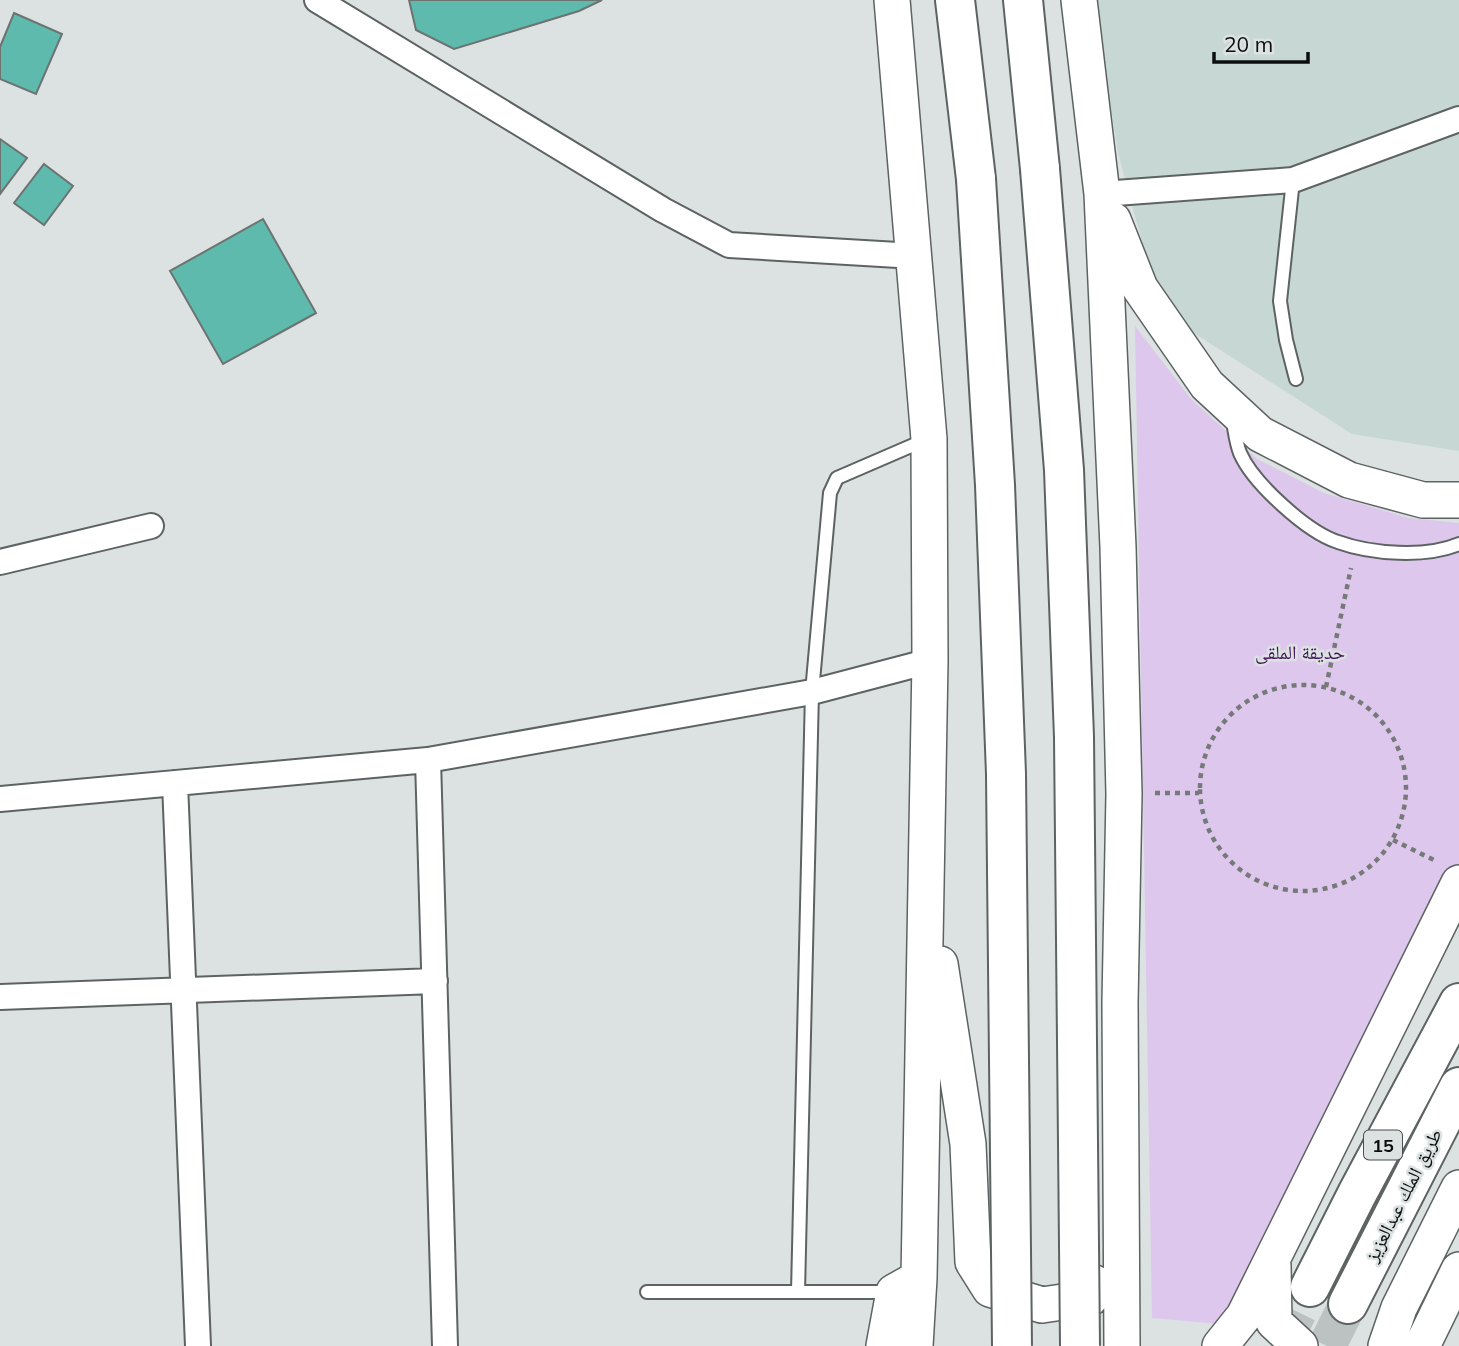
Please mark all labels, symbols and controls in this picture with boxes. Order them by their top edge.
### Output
scale bar [1214,21,1308,65]
text: 20 m [1224,31,1273,57]
park label: حديقة الملقى [1255,640,1345,664]
street label: طريق الملك عبدالعزيز [1359,1124,1447,1267]
road number: 15 [1364,1130,1402,1160]

